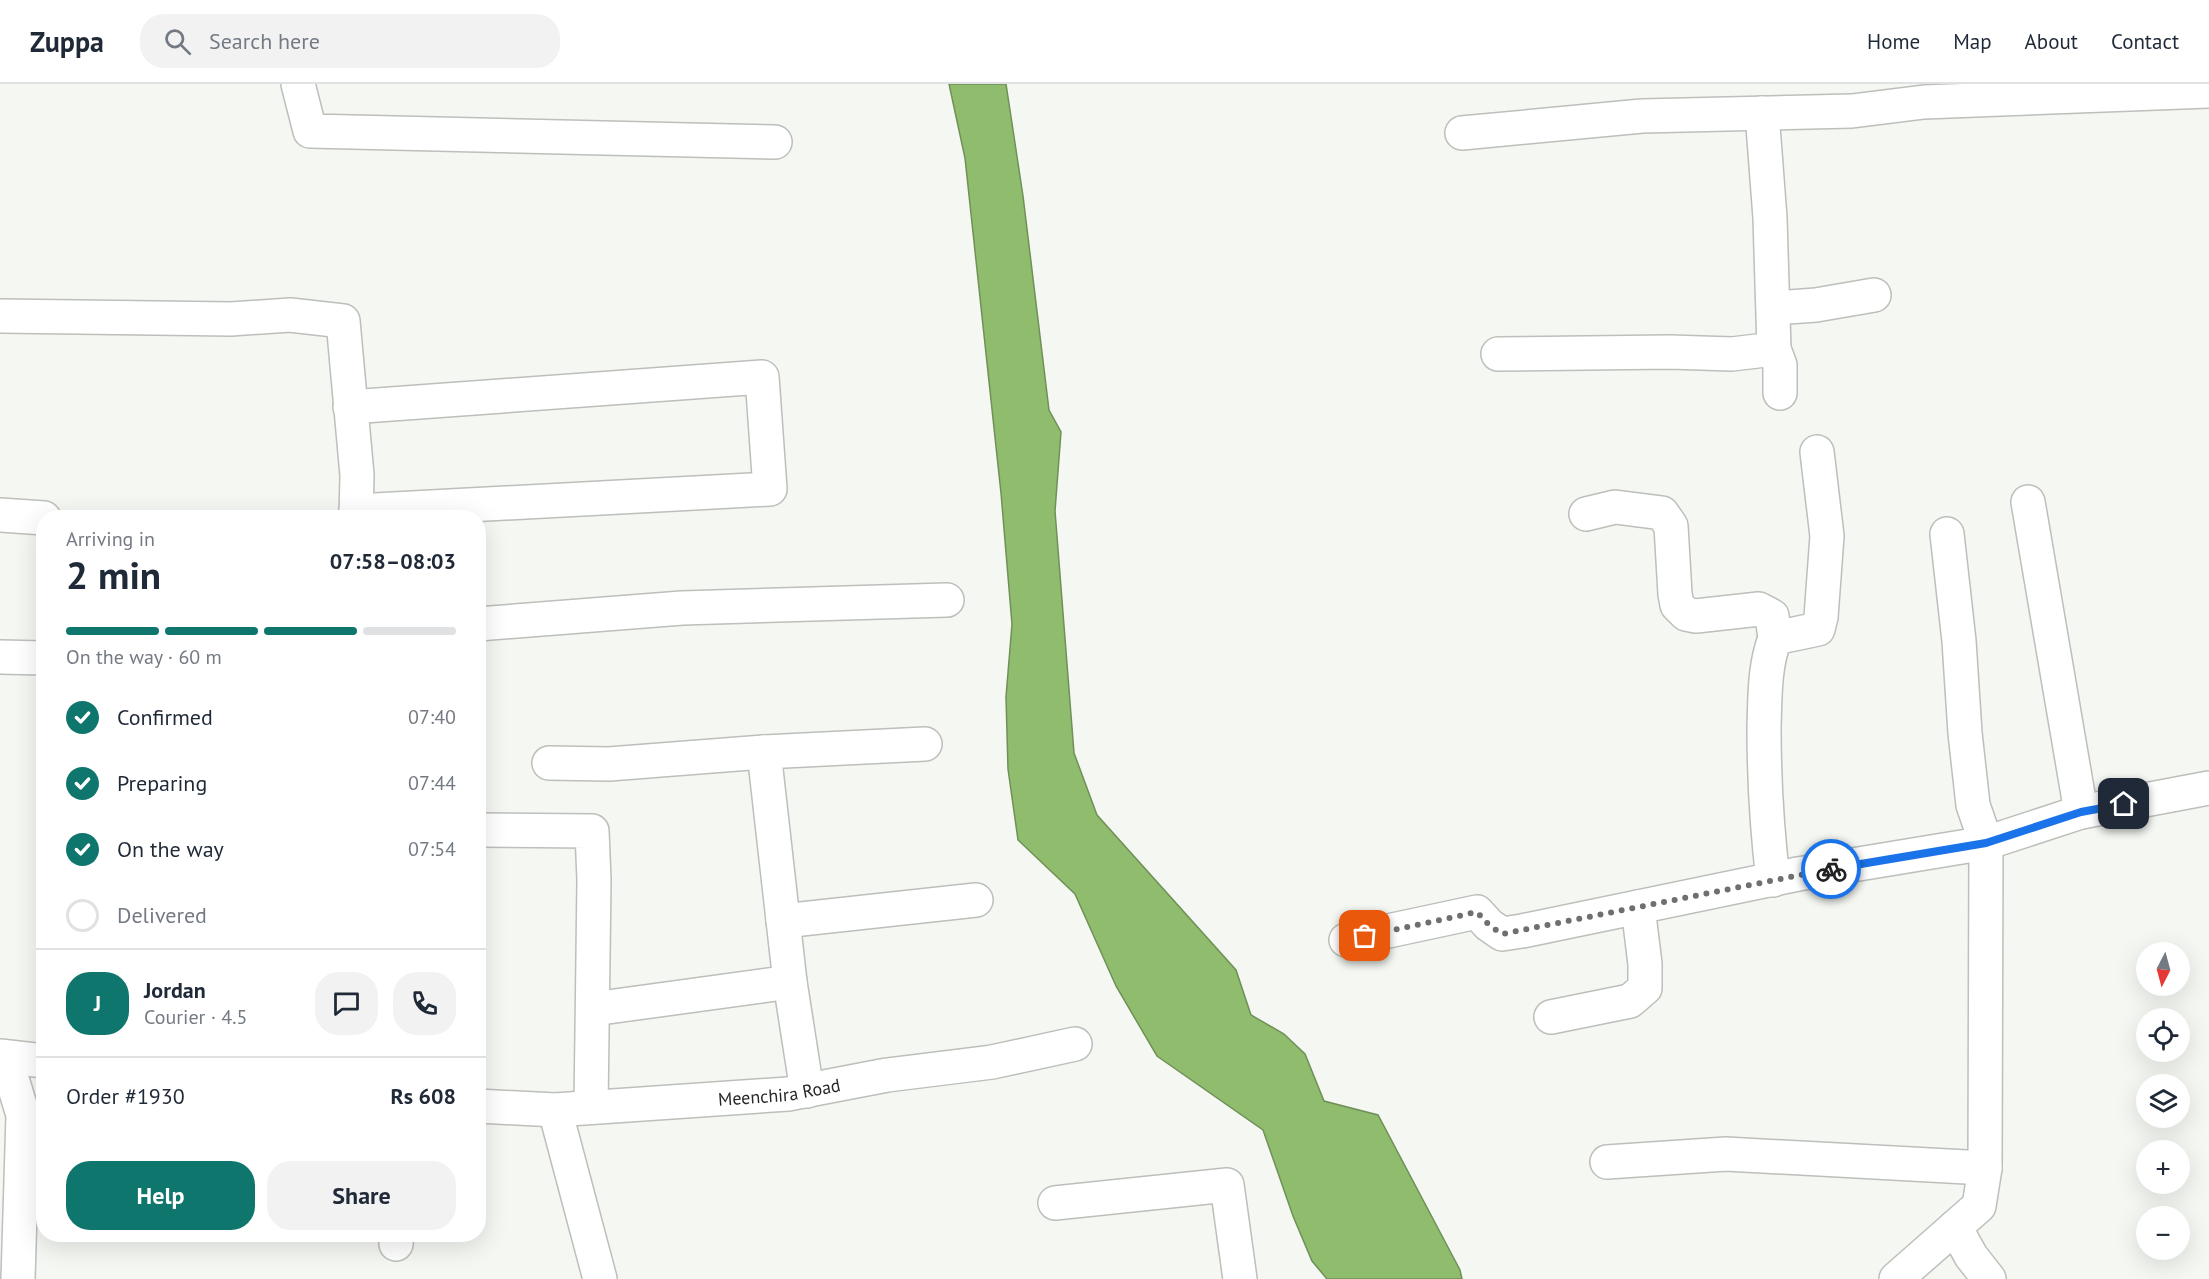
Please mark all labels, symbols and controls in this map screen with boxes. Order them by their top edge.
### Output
search box [140,14,560,68]
text: Zuppa [30,23,104,60]
icon: search [161,25,194,58]
text: Search here [209,27,320,55]
text: Home [1867,28,1920,55]
text: Map [1953,28,1992,55]
text: About [2025,28,2078,55]
text: Contact [2111,28,2179,55]
text: Arriving in [66,526,155,552]
text: 07:58–08:03 [330,547,456,575]
text: 2 min [66,549,161,600]
text: On the way · 60 m [66,644,222,670]
icon: check [66,701,99,734]
text: Confirmed [117,703,213,731]
text: 07:40 [408,704,456,730]
icon: check [66,767,99,800]
text: Preparing [117,769,207,797]
text: 07:44 [408,770,456,796]
pin [2098,778,2149,829]
icon: home [2107,787,2140,820]
icon: check [66,833,99,866]
text: On the way [117,835,224,863]
text: 07:54 [408,836,456,862]
courier [1801,839,1861,899]
icon: bike [1815,853,1848,886]
text: Delivered [117,901,207,929]
pin [1339,910,1390,961]
icon: bag [1348,919,1381,952]
north arrow [2136,942,2190,996]
map controls [2136,942,2190,1260]
button: chat [315,972,378,1035]
button: phone [393,972,456,1035]
text: Jordan [144,976,206,1004]
text: J [94,989,101,1017]
text: Courier · 4.5 [144,1004,247,1030]
button: locate [2136,1008,2190,1062]
street label: Meenchira Road [717,1073,842,1110]
button: layers [2136,1074,2190,1128]
text: Order #1930 [66,1082,185,1110]
text: Rs 608 [390,1082,456,1110]
button: + [2136,1140,2190,1194]
button: Help [66,1161,255,1230]
button: Share [267,1161,456,1230]
button: − [2136,1206,2190,1260]

